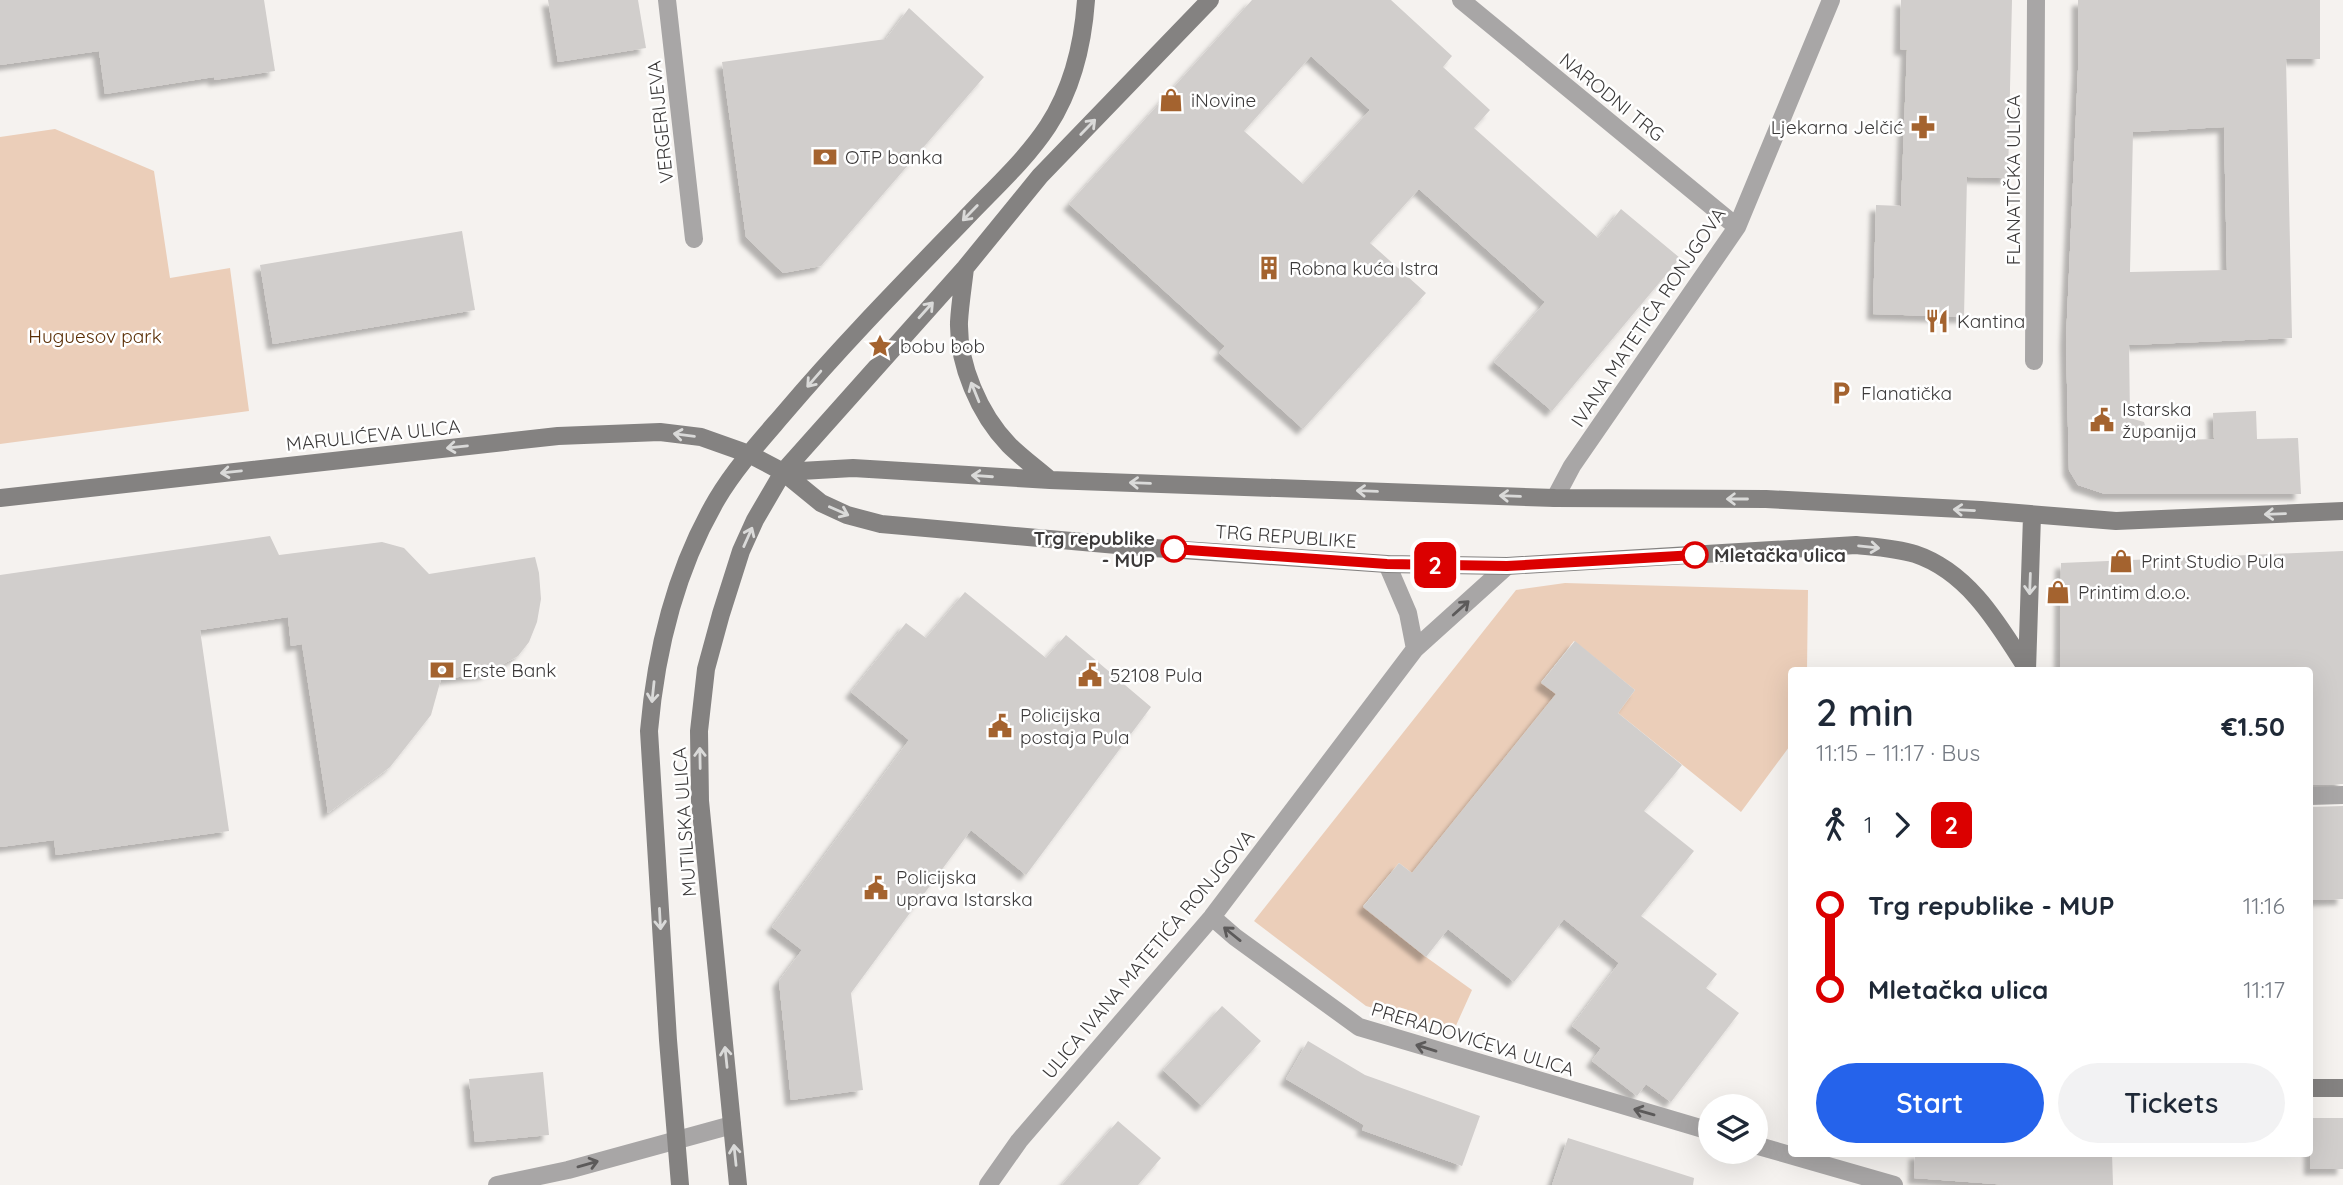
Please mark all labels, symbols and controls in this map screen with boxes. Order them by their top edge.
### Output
street label: NARODNI TRG [1555,47,1669,147]
street label: VERGERIJEVA [642,59,678,185]
shop icon: iNovine [1157,86,1185,114]
place label: iNovine [1191,88,1256,112]
street label: FLANATIČKA ULICA [2001,95,2025,265]
pharmacy icon: Ljekarna Jelčić [1909,113,1937,141]
place label: Ljekarna Jelčić [1771,115,1903,139]
one-way arrow [1079,119,1096,136]
bank icon: OTP banka [811,143,839,171]
place label: OTP banka [845,145,943,169]
street label: IVANA MATETIĆA RONJGOVA [1566,203,1730,431]
one-way arrow [961,204,978,221]
building icon: Robna kuća Istra [1255,254,1283,282]
place label: Robna kuća Istra [1289,256,1438,280]
one-way arrow [917,302,934,319]
restaurant icon: Kantina [1923,307,1951,335]
place label: Kantina [1957,309,2025,333]
park label: Huguesov park [28,324,162,348]
place icon: bobu bob [866,332,894,360]
place label: bobu bob [900,334,985,358]
one-way arrow [806,369,822,387]
parking icon: Flanatička [1827,379,1855,407]
one-way arrow [968,381,981,403]
place label: Flanatička [1861,381,1952,405]
place label: Istarska županija [2122,397,2197,443]
public building icon: Istarska županija [2088,406,2116,434]
street label: MARULIĆEVA ULICA [285,414,461,456]
one-way arrow [673,428,696,441]
one-way arrow [447,441,469,454]
one-way arrow [220,466,243,479]
one-way arrow [971,469,993,482]
one-way arrow [1128,477,1151,490]
one-way arrow [1356,484,1379,497]
one-way arrow [1498,490,1521,503]
one-way arrow [1726,492,1749,506]
one-way arrow [1953,503,1976,516]
one-way arrow [827,505,849,518]
one-way arrow [2264,508,2287,521]
street label: TRG REPUBLIKE [1215,519,1357,553]
place label: Trg republike - MUP [1034,526,1155,572]
one-way arrow [742,527,755,548]
marker: Trg republike - MUP [1161,536,1187,562]
one-way arrow [1857,540,1880,553]
line badge: 2 [1412,542,1458,588]
marker: Mletačka ulica [1682,542,1708,568]
place label: Mletačka ulica [1714,543,1846,567]
shop icon: Print Studio Pula [2107,547,2135,575]
place label: Print Studio Pula [2141,549,2284,573]
text: 2 [1428,550,1442,580]
one-way arrow [2023,572,2036,595]
shop icon: Printim d.o.o. [2044,578,2072,606]
place label: Printim d.o.o. [2078,580,2190,604]
one-way arrow [1452,600,1470,616]
bank icon: Erste Bank [428,656,456,684]
place label: Erste Bank [462,658,556,682]
public building icon: 52108 Pula [1076,661,1104,689]
place label: 52108 Pula [1110,663,1203,687]
one-way arrow [646,680,659,702]
text: 2 min [1816,688,1914,736]
place label: Policijska postaja Pula [1020,703,1130,749]
text: €1.50 [2221,710,2285,743]
public building icon: Policijska postaja Pula [986,712,1014,740]
text: 11:15 – 11:17 · Bus [1816,738,1980,767]
one-way arrow [693,746,707,769]
street label: MUTILSKA ULICA [667,747,701,897]
icon: walk [1816,806,1854,844]
icon: forward [1883,806,1921,844]
text: 1 [1864,810,1873,839]
text: 2 [1945,810,1958,840]
street label: ULICA IVANA MATETIĆA RONJGOVA [1037,825,1259,1083]
place label: Policijska uprava Istarska [896,865,1033,911]
public building icon: Policijska uprava Istarska [862,874,890,902]
text: Trg republike - MUP [1868,889,2114,922]
text: 11:16 [2243,891,2285,920]
one-way arrow [654,907,667,930]
one-way arrow [1224,926,1242,942]
text: Mletačka ulica [1868,973,2048,1006]
text: 11:17 [2243,975,2285,1004]
street label: PRERADOVIĆEVA ULICA [1369,997,1577,1081]
one-way arrow [1415,1040,1437,1053]
one-way arrow [719,1047,732,1069]
button: Start [1816,1063,2044,1143]
button: Tickets [2058,1063,2285,1143]
map controls [1698,1094,1768,1164]
button: layers [1698,1094,1768,1164]
one-way arrow [1633,1105,1656,1118]
one-way arrow [729,1144,742,1167]
one-way arrow [576,1156,598,1169]

